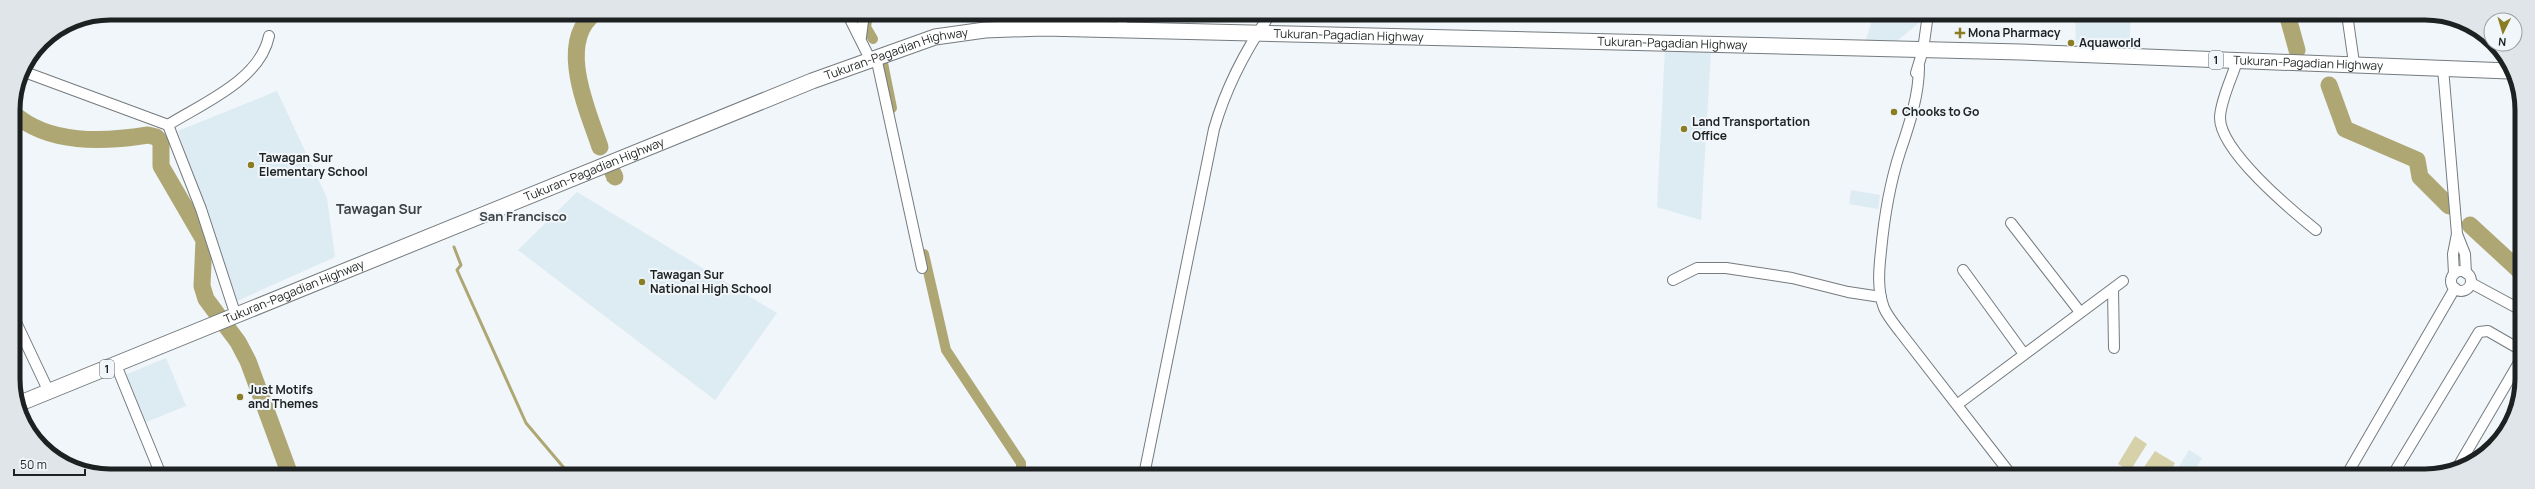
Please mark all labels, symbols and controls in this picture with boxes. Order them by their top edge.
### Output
north arrow [2483,12,2523,52]
street label: Tukuran-Pagadian Highway [822,23,970,84]
place label: Mona Pharmacy [1968,24,2061,41]
street label: Tukuran-Pagadian Highway [1273,25,1424,45]
marker: Mona Pharmacy [1955,28,1965,38]
street label: Tukuran-Pagadian Highway [1597,33,1748,53]
place label: Aquaworld [2079,34,2141,51]
text: N [2497,35,2507,50]
marker: Aquaworld [2066,38,2076,48]
road number: 1 [2209,51,2223,69]
street label: Tukuran-Pagadian Highway [2233,51,2384,74]
place label: Chooks to Go [1902,103,1979,120]
marker: Chooks to Go [1889,107,1899,117]
place label: Land Transportation Office [1692,113,1810,144]
marker: Land Transportation Office [1679,124,1689,134]
street label: Tukuran-Pagadian Highway [521,133,667,205]
place label: Tawagan Sur Elementary School [259,149,368,180]
marker: Tawagan Sur Elementary School [246,160,256,170]
district label: Tawagan Sur [336,199,422,218]
district label: San Francisco [479,207,567,225]
street label: Tukuran-Pagadian Highway [221,255,367,327]
place label: Tawagan Sur National High School [650,266,772,297]
marker: Tawagan Sur National High School [637,277,647,287]
road number: 1 [100,360,114,378]
place label: Just Motifs and Themes [248,381,319,412]
marker: Just Motifs and Themes [235,392,245,402]
scale bar [14,451,85,477]
text: 50 m [20,456,47,473]

